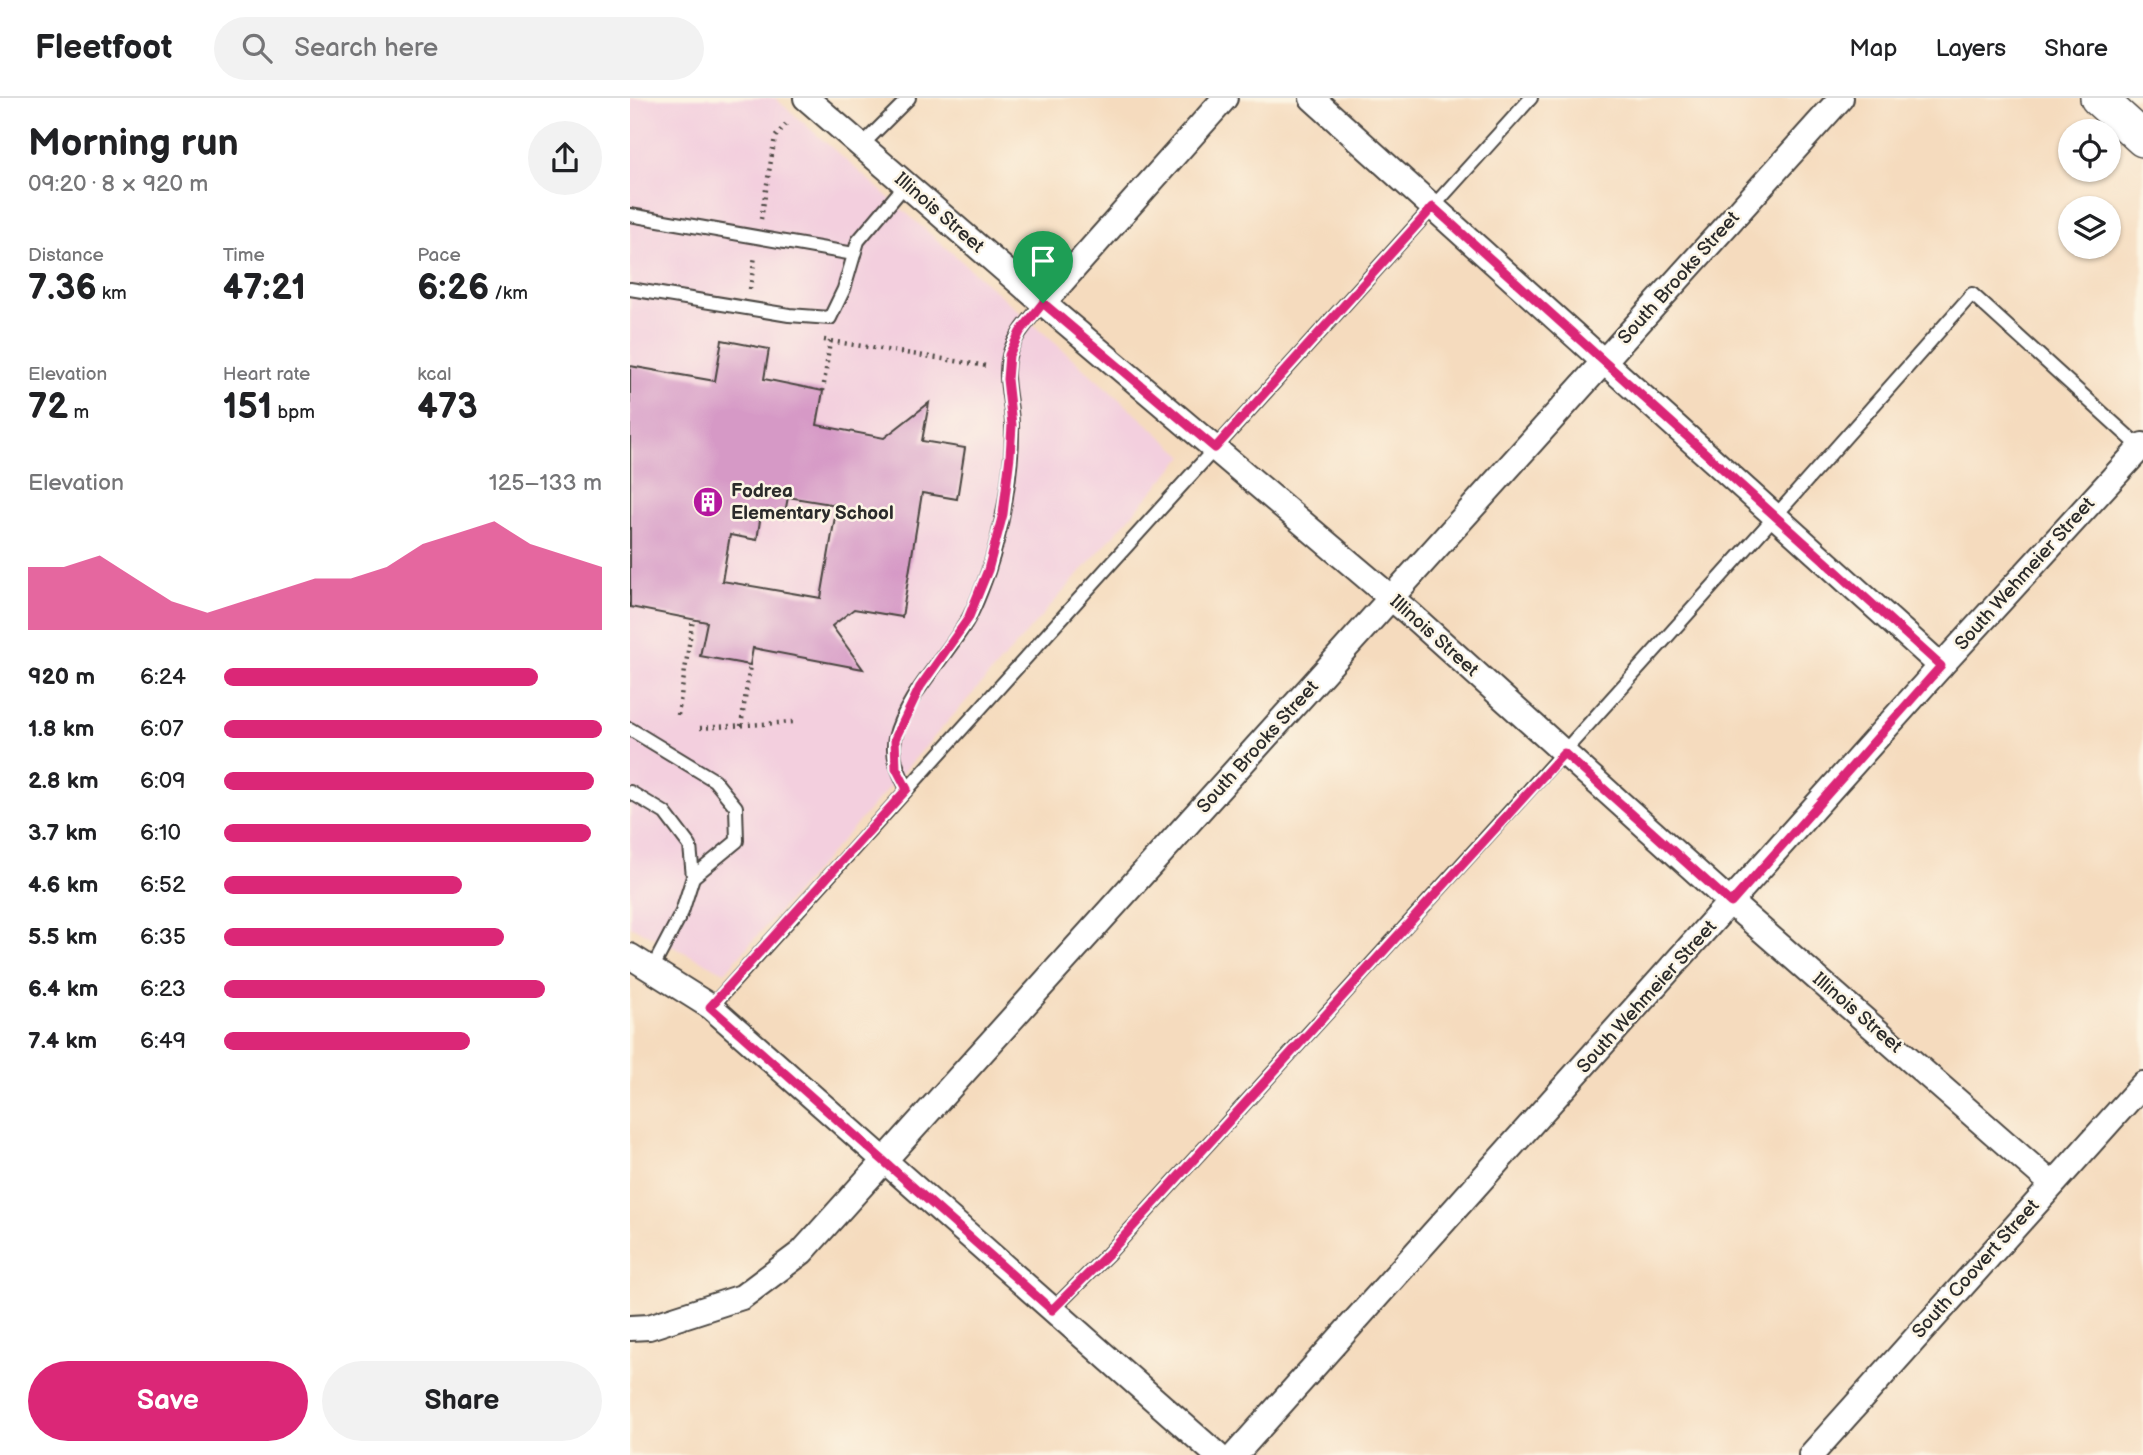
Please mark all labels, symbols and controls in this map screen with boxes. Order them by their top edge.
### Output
search box [214,17,704,80]
text: Fleetfoot [35,28,172,68]
icon: search [238,29,276,67]
text: Search here [294,33,438,64]
text: Map [1849,34,1897,63]
text: Layers [1935,34,2006,63]
text: Share [2044,34,2108,63]
map controls [2058,119,2121,259]
button: locate [2058,119,2121,182]
text: Morning run [28,121,239,166]
button: share [528,121,602,195]
street label: Illinois Street [890,168,989,258]
text: 09:20 · 8 × 920 m [28,170,208,198]
button: layers [2058,196,2121,259]
street label: South Brooks Street [1613,207,1745,349]
pin [1013,231,1073,303]
icon: arrive [1024,242,1062,280]
text: Distance [28,244,104,267]
text: Time [223,244,265,267]
text: Pace [417,244,461,267]
text: 7.36 [28,267,97,310]
text: 47:21 [223,267,306,310]
text: 6:26 [417,267,489,310]
text: km [97,282,127,305]
text: /km [489,282,528,305]
text: Elevation [28,363,107,386]
text: Heart rate [223,363,310,386]
text: kcal [417,363,451,386]
text: 72 [28,386,68,429]
text: 151 [223,386,272,429]
text: 473 [417,386,478,429]
text: m [68,401,89,424]
text: bpm [272,401,315,424]
text: Elevation [28,469,124,497]
text: 125–133 m [489,469,602,497]
place label: Fodrea Elementary School [731,480,894,525]
building icon: Fodrea Elementary School [691,485,725,519]
street label: South Wehmeier Street [1950,493,2100,655]
street label: Illinois Street [1385,590,1483,682]
text: 920 m [28,663,95,691]
text: 6:24 [140,663,186,691]
street label: South Brooks Street [1192,676,1324,818]
text: 1.8 km [28,715,94,743]
text: 6:07 [140,715,184,743]
text: 2.8 km [28,767,99,795]
text: 6:09 [140,767,186,795]
text: 3.7 km [28,819,97,847]
text: 6:10 [140,819,181,847]
text: 4.6 km [28,871,98,899]
text: 6:52 [140,871,185,899]
street label: South Wehmeier Street [1572,916,1722,1078]
text: 5.5 km [28,923,97,951]
text: 6:35 [140,923,186,951]
street label: Illinois Street [1808,968,1907,1058]
text: 6.4 km [28,975,98,1003]
text: 6:23 [140,975,186,1003]
text: 7.4 km [28,1027,97,1055]
text: 6:49 [140,1027,186,1055]
street label: South Coovert Street [1908,1195,2045,1343]
button: Save [28,1361,308,1441]
button: Share [322,1361,602,1441]

